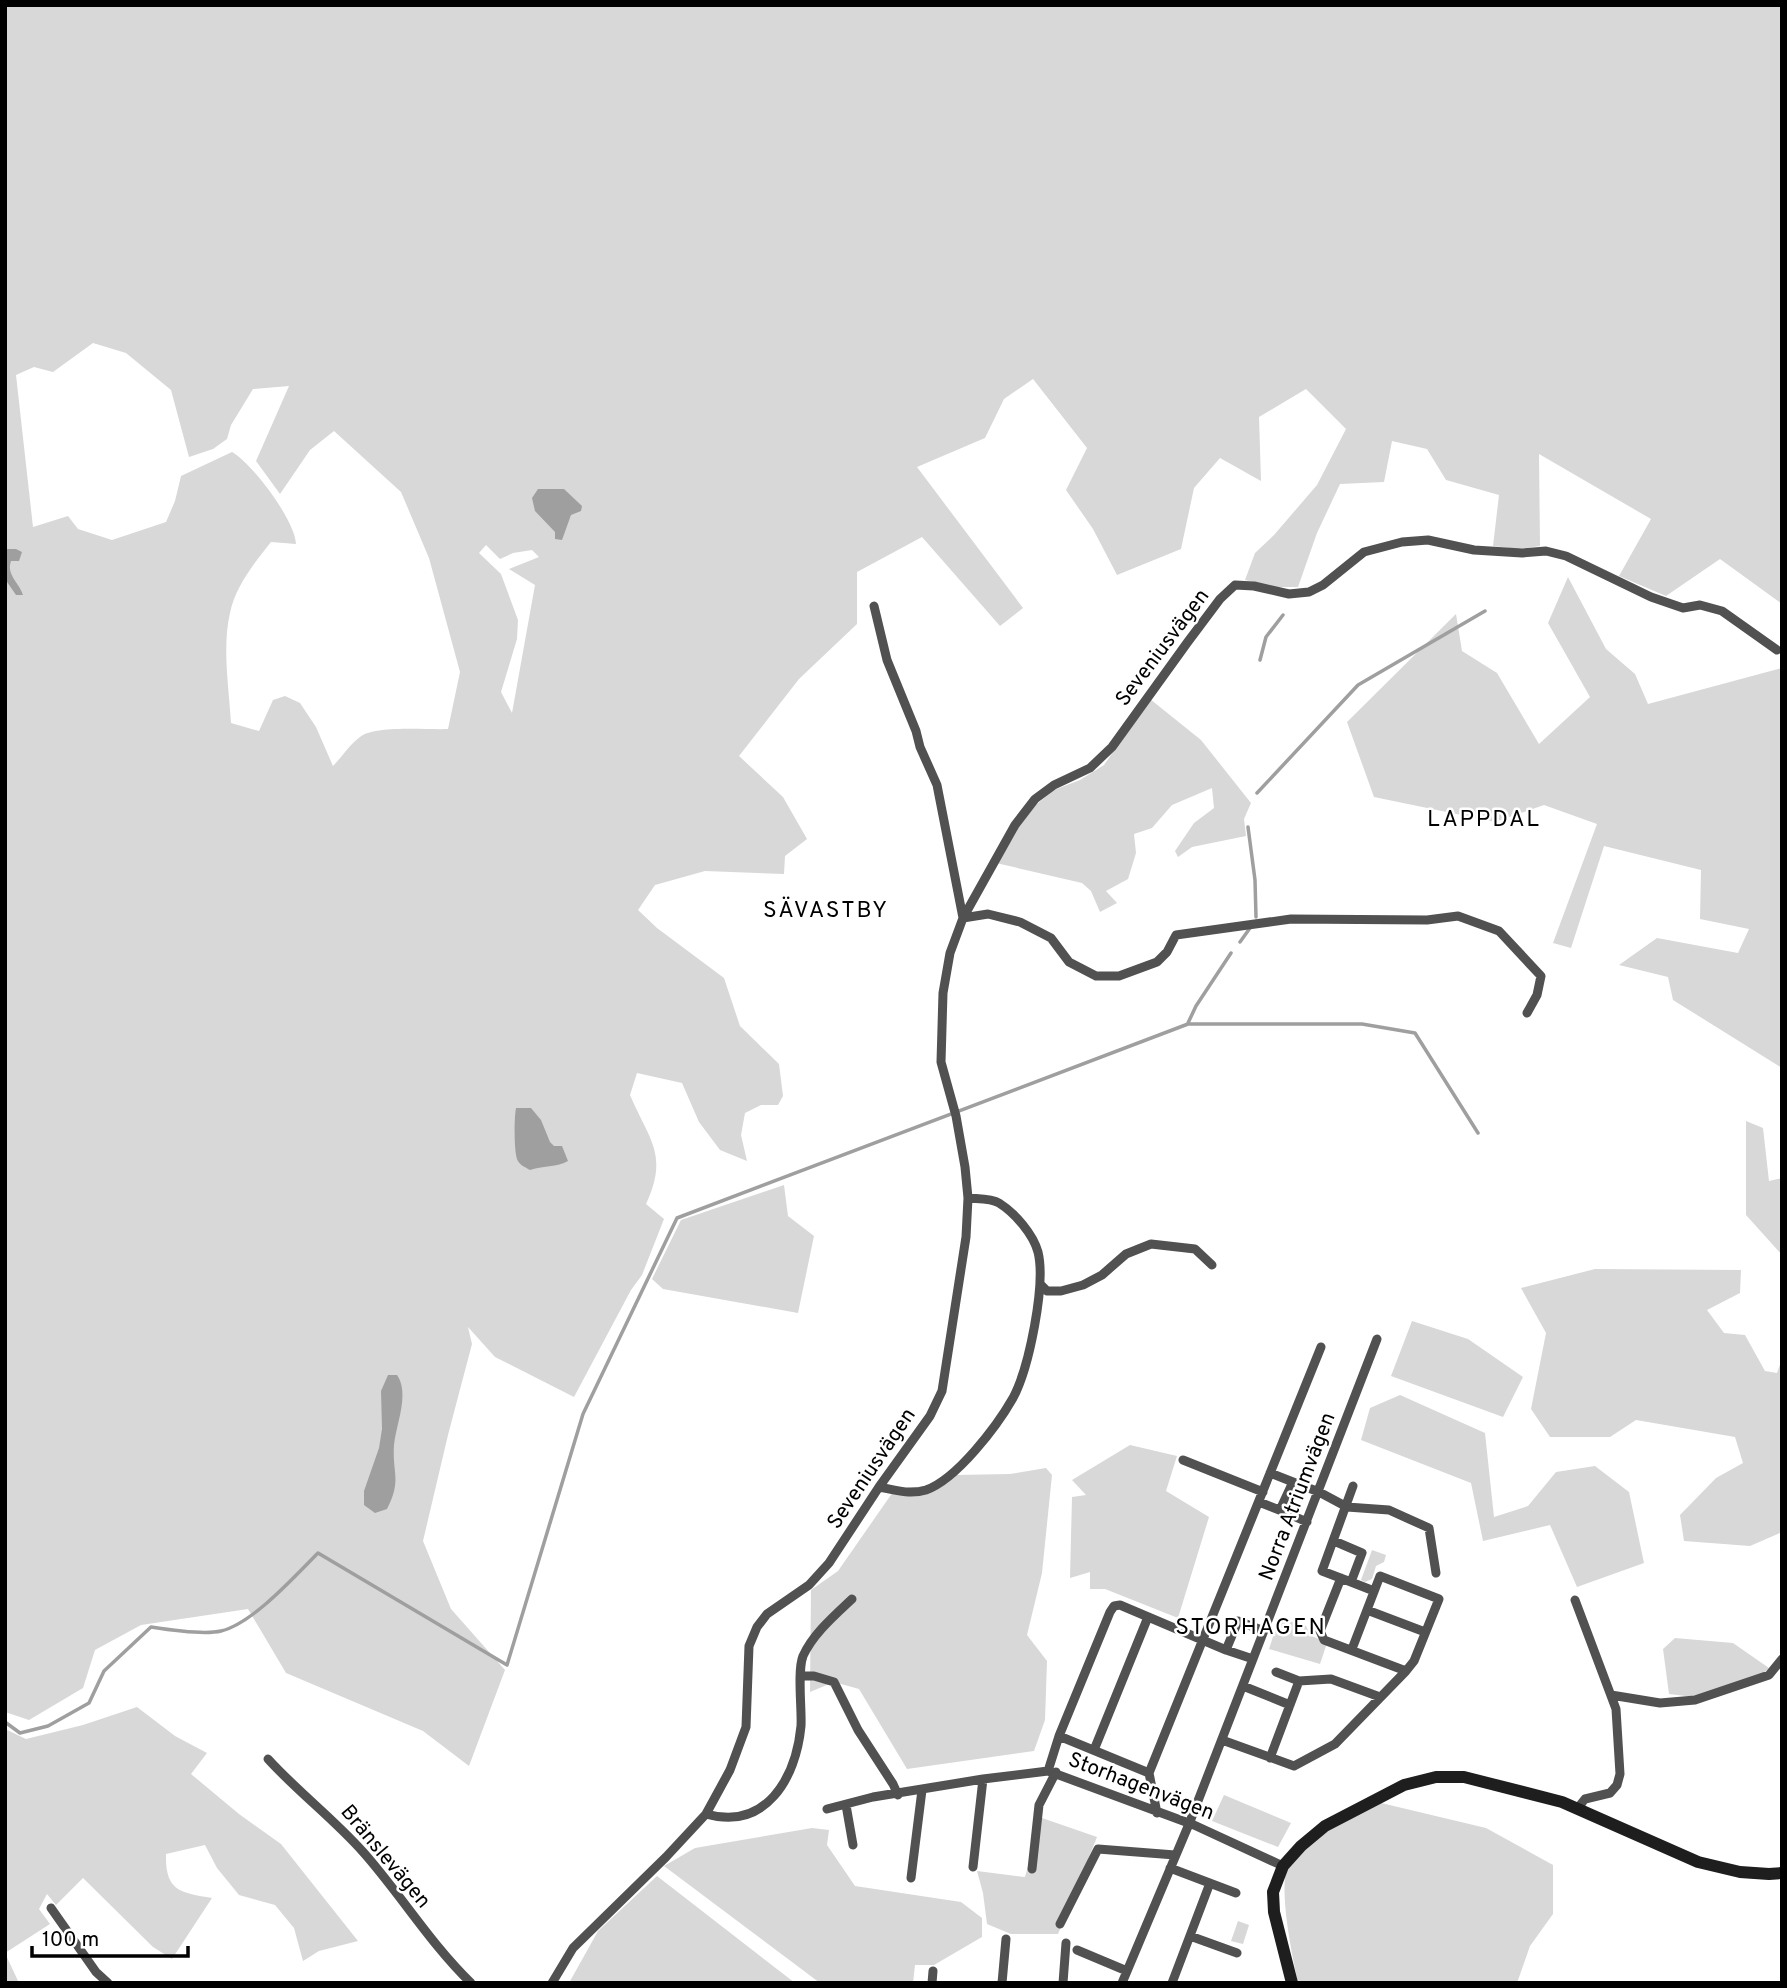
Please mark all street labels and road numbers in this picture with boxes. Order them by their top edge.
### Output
street label: Seveniusvägen [1110,584,1216,712]
street label: Seveniusvägen [822,1403,922,1535]
street label: Norra Atriumvägen [1253,1409,1343,1585]
street label: Storhagenvägen [1064,1747,1218,1827]
street label: Bränslevägen [334,1800,436,1914]

